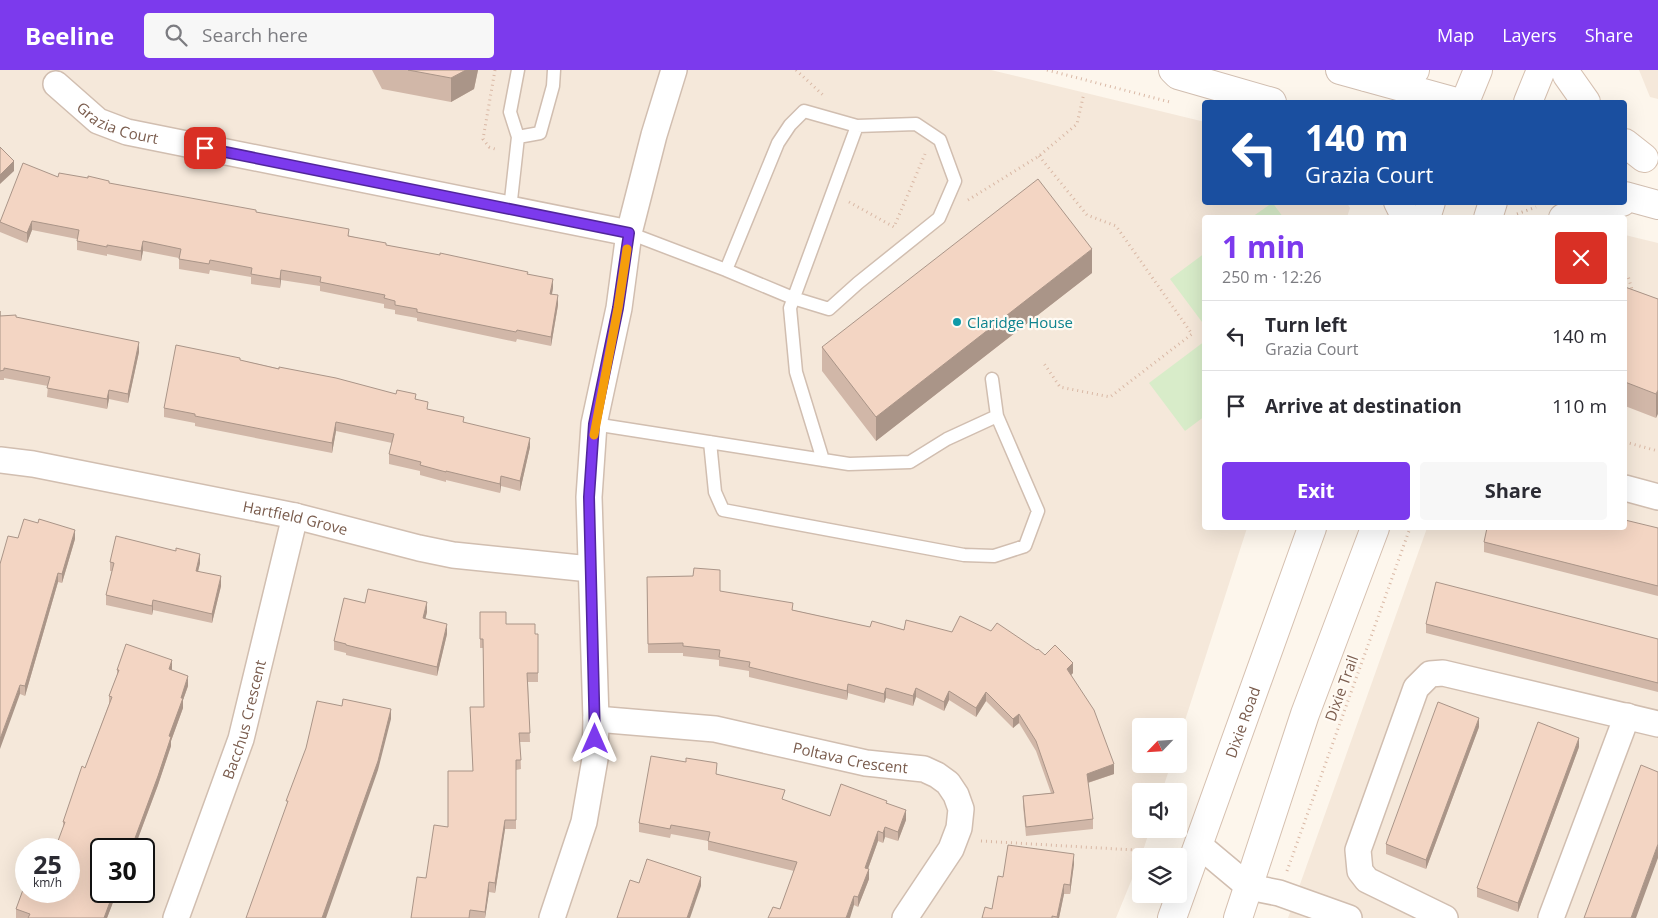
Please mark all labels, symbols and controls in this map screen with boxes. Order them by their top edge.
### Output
search box [144,13,494,58]
text: Beeline [25,19,114,52]
icon: search [162,21,190,49]
text: Search here [202,22,308,48]
text: Map [1437,23,1474,47]
text: Layers [1502,23,1557,47]
text: Share [1585,23,1633,47]
street label: Grazia Court [73,97,160,148]
text: 140 m [1305,114,1409,161]
icon: left [1222,120,1287,185]
pin [184,127,226,169]
icon: arrive [191,134,219,162]
text: Grazia Court [1305,159,1433,189]
text: 1 min [1222,226,1305,267]
button: close [1555,232,1607,284]
text: 250 m · 12:26 [1222,266,1322,288]
place label: Claridge House [967,312,1073,332]
text: Turn left [1265,312,1347,338]
marker: Claridge House [951,316,963,328]
icon: left [1222,322,1250,350]
text: 140 m [1552,323,1607,349]
text: Grazia Court [1265,338,1358,360]
icon: arrive [1222,392,1250,420]
text: Arrive at destination [1265,393,1462,419]
text: 110 m [1552,393,1607,419]
button: Exit [1222,462,1410,520]
button: Share [1420,462,1607,520]
street label: Hartfield Grove [241,496,350,539]
street label: Dixie Trail [1320,652,1362,724]
street label: Bacchus Crescent [217,658,270,782]
street label: Dixie Road [1220,684,1264,761]
position arrow [568,712,620,764]
north arrow [1132,718,1188,772]
map controls [1132,718,1187,903]
street label: Poltava Crescent [791,737,909,777]
button: sound [1132,783,1187,838]
speed limit sign: 30 [90,838,155,903]
text: 25 [33,847,62,881]
button: layers [1132,848,1187,903]
text: km/h [33,874,62,891]

